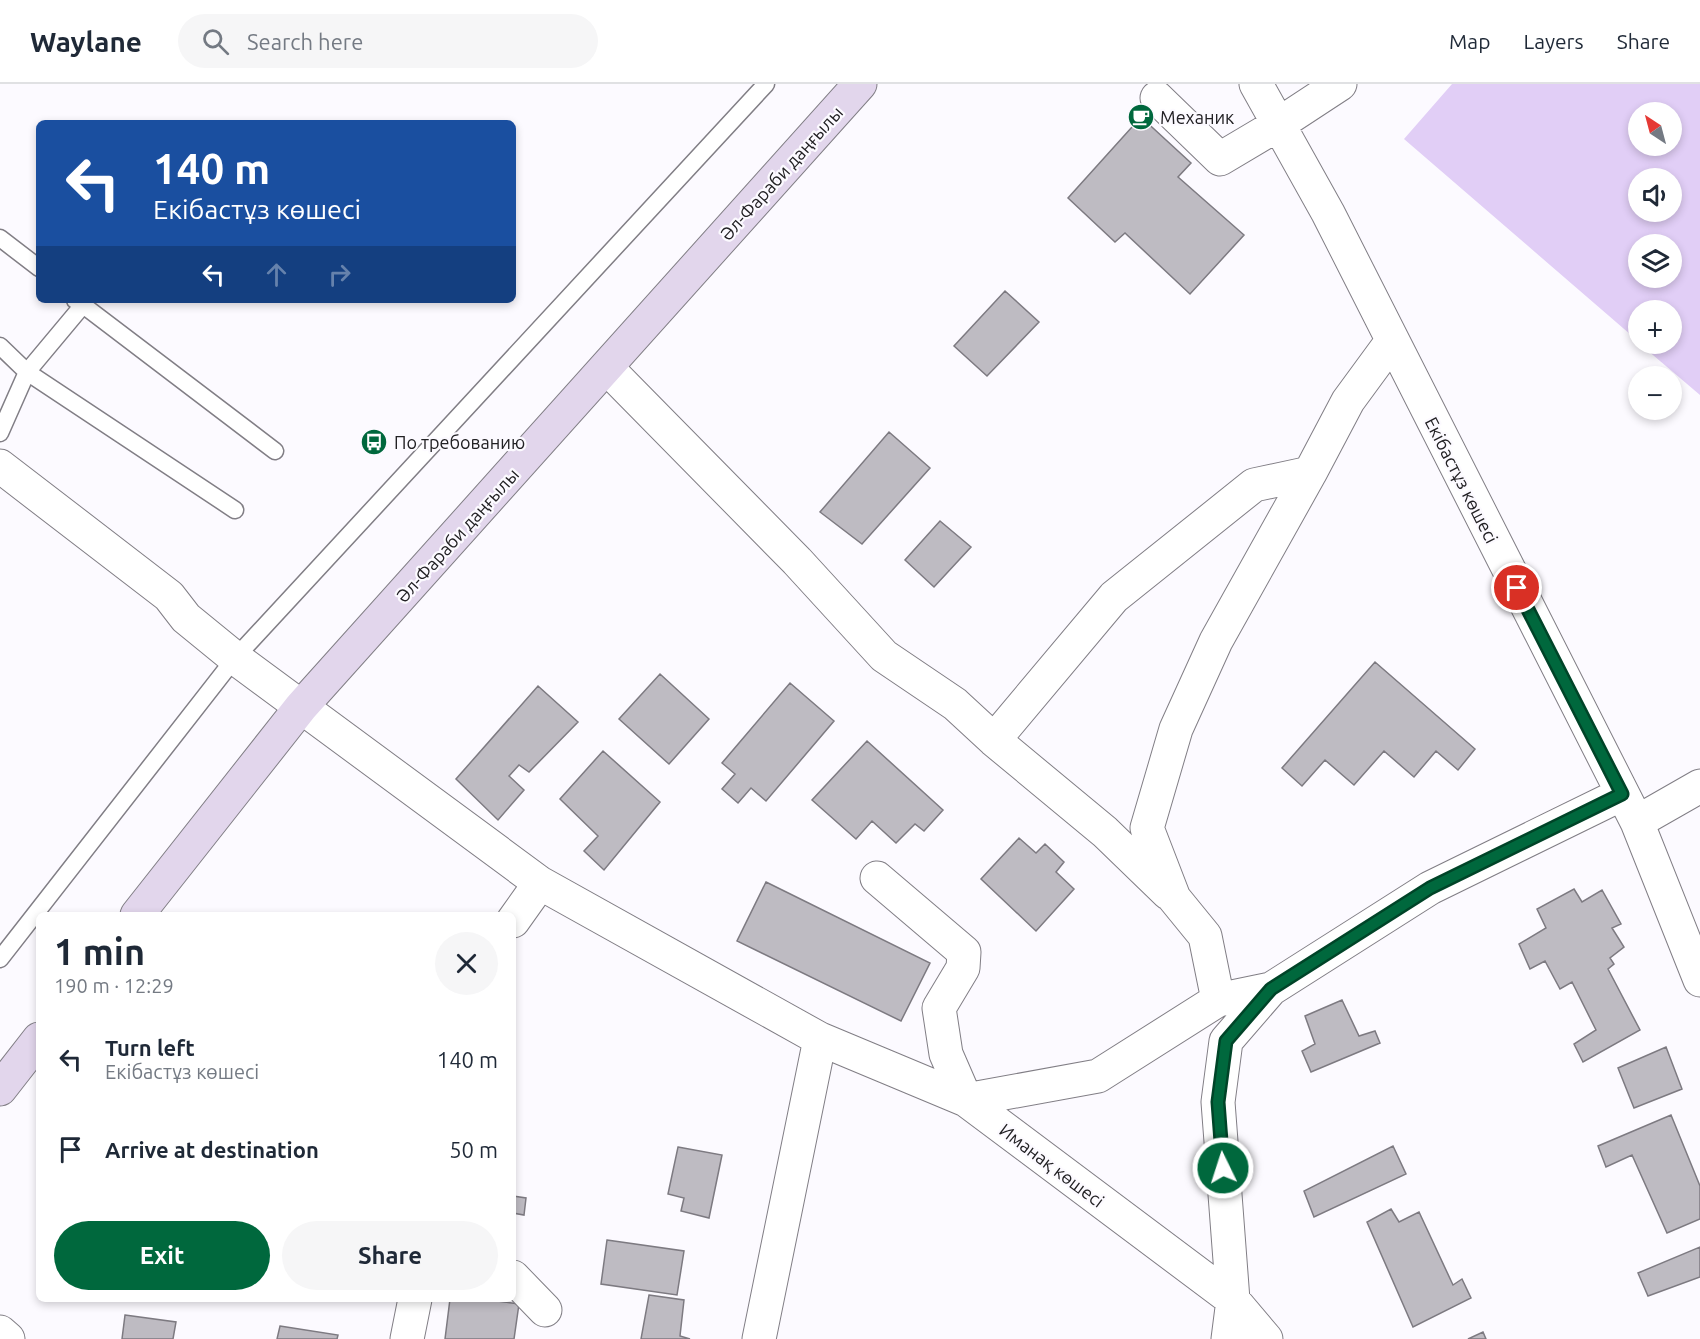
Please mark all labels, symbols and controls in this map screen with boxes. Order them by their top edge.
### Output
search box [178,14,598,68]
icon: search [199,25,232,58]
text: Waylane [30,26,142,57]
text: Search here [247,29,363,54]
text: Map [1449,29,1490,53]
text: Layers [1523,29,1584,53]
text: Share [1617,29,1670,53]
street label: Әл-Фараби даңғылы [716,102,846,244]
cafe icon: Механик [1126,102,1156,132]
north arrow [1628,102,1682,156]
map controls [1628,102,1682,420]
place label: Механик [1160,107,1234,127]
icon: left [54,144,132,222]
text: 140 m [153,145,270,192]
button: sound [1628,168,1682,222]
text: Екібастұз көшесі [153,194,361,224]
button: layers [1628,234,1682,288]
icon: left [197,258,230,291]
icon: ahead [260,258,293,291]
icon: right [323,258,356,291]
button: + [1628,300,1682,354]
button: − [1628,366,1682,420]
street label: Екібастұз көшесі [1422,414,1502,546]
bus stop icon: По требованию [359,427,389,457]
place label: По требованию [394,432,525,452]
street label: Әл-Фараби даңғылы [392,464,522,606]
pin [1491,562,1542,613]
icon: arrive [1500,571,1533,604]
text: 1 min [54,931,145,972]
button: close [435,932,498,995]
text: 190 m · 12:29 [54,974,174,997]
text: Turn left [105,1035,195,1060]
icon: left [54,1043,87,1076]
text: 140 m [437,1047,498,1072]
text: Екібастұз көшесі [105,1060,259,1083]
street label: Иманақ көшесі [996,1119,1108,1211]
icon: arrive [54,1133,87,1166]
position arrow [1191,1136,1255,1200]
text: Arrive at destination [105,1137,319,1162]
text: 50 m [449,1137,498,1162]
button: Exit [54,1221,270,1290]
button: Share [282,1221,498,1290]

